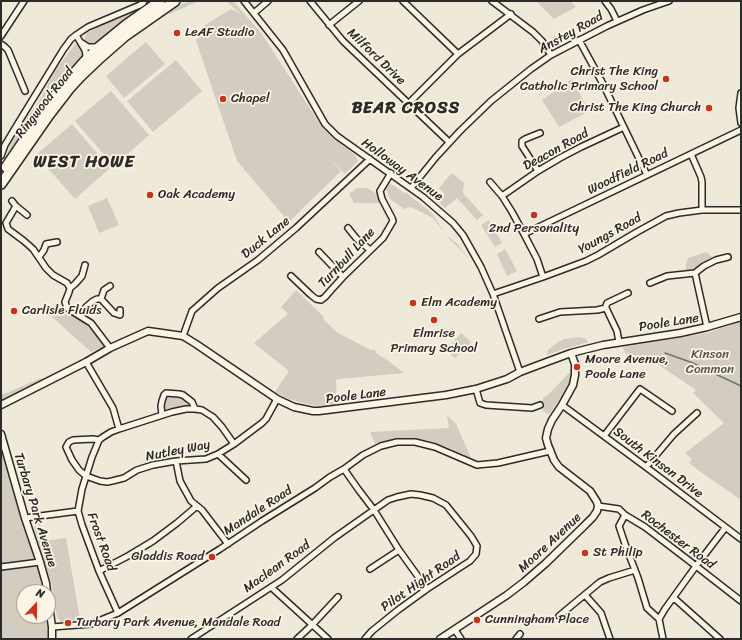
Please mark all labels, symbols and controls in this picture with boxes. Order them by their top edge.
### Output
street label: Anstey Road [536,9,606,57]
place label: LeAF Studio [185,25,254,41]
street label: Milford Drive [344,25,408,89]
marker: LeAF Studio [172,28,182,38]
place label: Christ The King Catholic Primary School [520,64,658,95]
street label: Ringwood Road [13,65,77,141]
marker: Christ The King Catholic Primary School [661,74,671,84]
place label: Chapel [231,91,270,107]
marker: Chapel [218,94,228,104]
district label: BEAR CROSS [353,99,459,119]
place label: Christ The King Church [570,100,701,116]
marker: Christ The King Church [704,103,714,113]
street label: Deacon Road [521,126,591,174]
street label: Holloway Avenue [358,135,446,205]
street label: Woodfield Road [585,146,671,198]
district label: WEST HOWE [34,153,134,173]
place label: Oak Academy [158,187,235,203]
marker: Oak Academy [145,190,155,200]
marker: 2nd Personality [529,210,539,220]
street label: Youngs Road [576,210,644,258]
street label: Duck Lane [239,214,293,262]
place label: 2nd Personality [489,221,579,237]
street label: Turnbull Lane [315,225,379,291]
place label: Elm Academy [421,295,497,311]
marker: Elm Academy [408,298,418,308]
place label: Carlisle Fluids [22,303,101,319]
marker: Carlisle Fluids [9,306,19,316]
street label: Poole Lane [638,311,700,335]
marker: Elmrise Primary School [429,315,439,325]
place label: Elmrise Primary School [390,326,478,357]
park label: Kinson Common [686,347,734,378]
place label: Moore Avenue, Poole Lane [585,352,669,383]
marker: Moore Avenue, Poole Lane [572,362,582,372]
street label: Poole Lane [325,385,387,407]
street label: South Kinson Drive [610,424,706,502]
street label: Nutley Way [144,437,212,465]
street label: Turbary Park Avenue [10,451,60,569]
street label: Mandale Road [221,483,295,539]
street label: Rochester Road [638,507,718,573]
street label: Frost Road [83,510,119,574]
street label: Moore Avenue [515,510,585,576]
street label: Maclean Road [241,538,313,596]
place label: St Philip [593,545,643,561]
marker: St Philip [580,548,590,558]
place label: Gladdis Road [131,549,204,565]
street label: Pilot Hight Road [378,549,464,615]
marker: Gladdis Road [207,552,217,562]
text: N [33,583,47,604]
north arrow [16,584,56,624]
place label: Cunningham Place [485,612,589,628]
place label: Turbary Park Avenue, Mandale Road [76,615,280,631]
marker: Cunningham Place [472,615,482,625]
marker: Turbary Park Avenue, Mandale Road [63,618,73,628]

